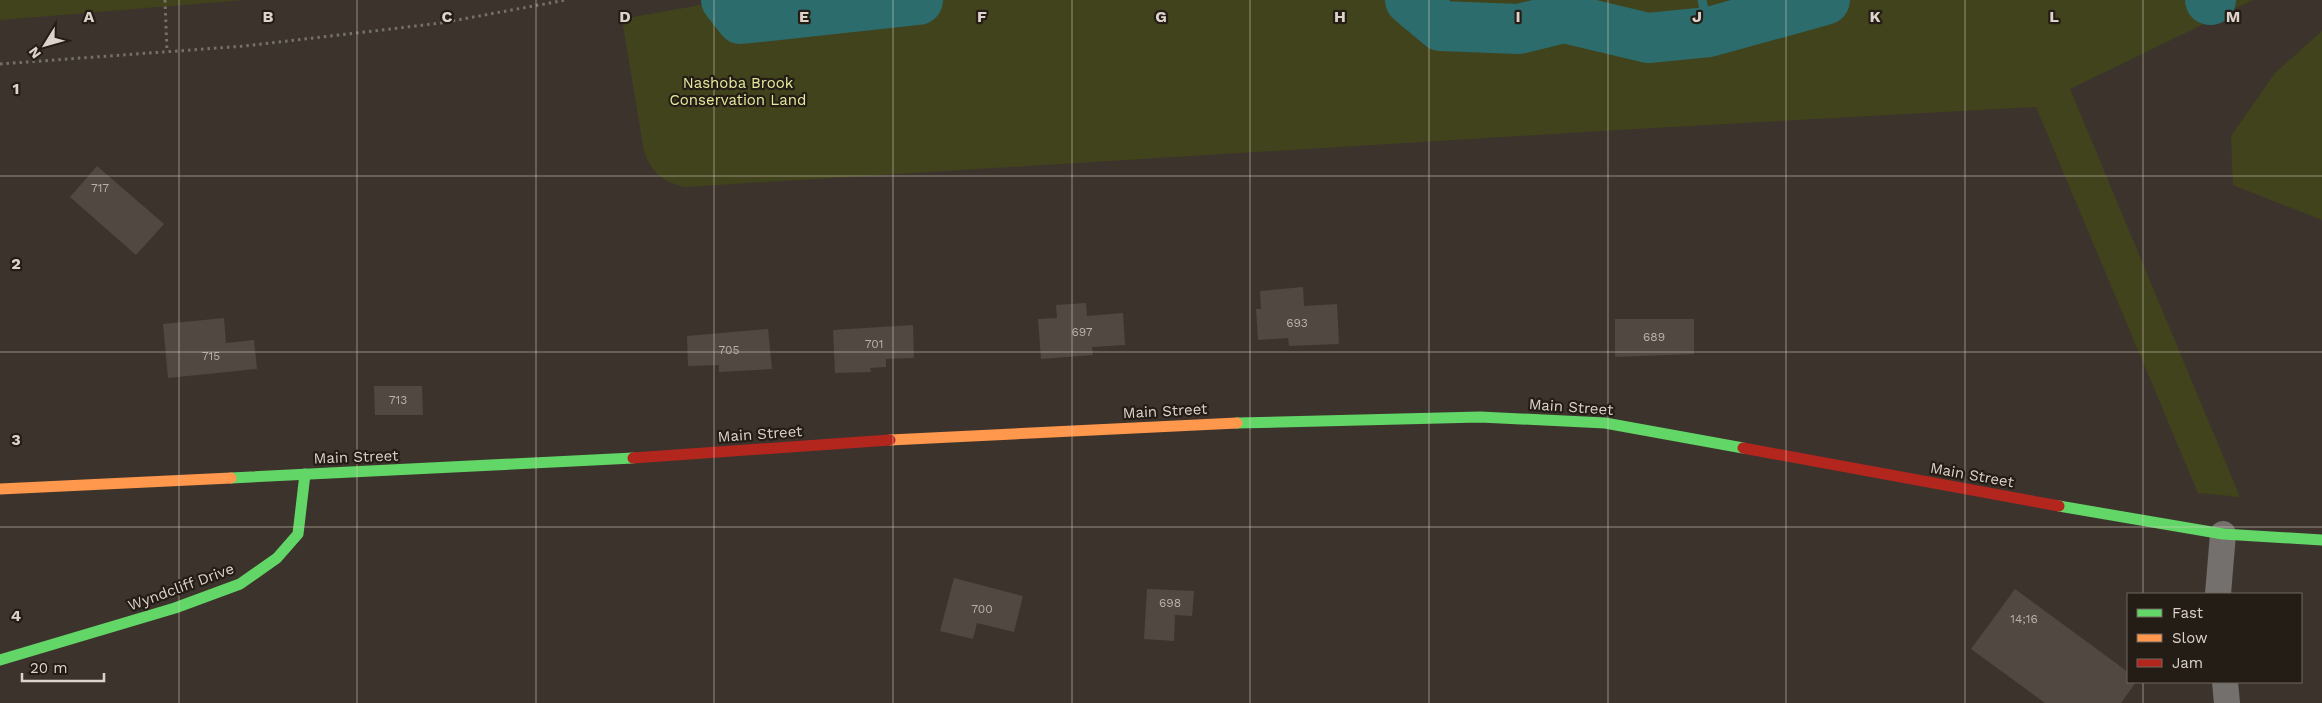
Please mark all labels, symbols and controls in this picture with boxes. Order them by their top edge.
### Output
text: A [84,7,95,26]
text: B [263,7,274,26]
text: C [442,7,453,26]
text: D [619,7,631,26]
text: E [799,7,809,26]
text: F [977,7,987,26]
text: G [1155,7,1167,26]
text: H [1334,7,1346,26]
text: I [1515,7,1521,26]
text: J [1692,7,1702,26]
text: K [1869,7,1881,26]
text: L [2049,7,2059,26]
text: M [2226,7,2240,26]
north arrow [20,20,70,70]
text: N [25,44,44,62]
park label: Nashoba Brook Conservation Land [670,74,806,109]
text: 1 [13,79,19,98]
house number: 717 [91,181,109,195]
text: 2 [11,254,21,273]
house number: 693 [1286,316,1308,330]
house number: 697 [1071,325,1093,339]
house number: 689 [1643,330,1665,344]
house number: 701 [865,337,883,351]
house number: 705 [719,343,739,357]
house number: 715 [202,349,220,363]
house number: 713 [389,393,407,407]
street label: Main Street [1528,395,1615,419]
street label: Main Street [1122,400,1208,422]
street label: Main Street [717,422,804,446]
text: 3 [11,430,21,449]
street label: Main Street [313,447,399,467]
street label: Main Street [1929,459,2016,491]
street label: Wyndcliff Drive [126,559,236,615]
legend [2127,593,2302,683]
house number: 698 [1159,596,1181,610]
house number: 700 [971,602,993,616]
text: Fast [2172,604,2204,622]
text: 4 [11,606,21,625]
house number: 14;16 [2010,612,2038,626]
text: Slow [2172,629,2208,647]
scale bar [22,650,105,682]
text: Jam [2172,654,2203,672]
text: 20 m [30,659,68,677]

